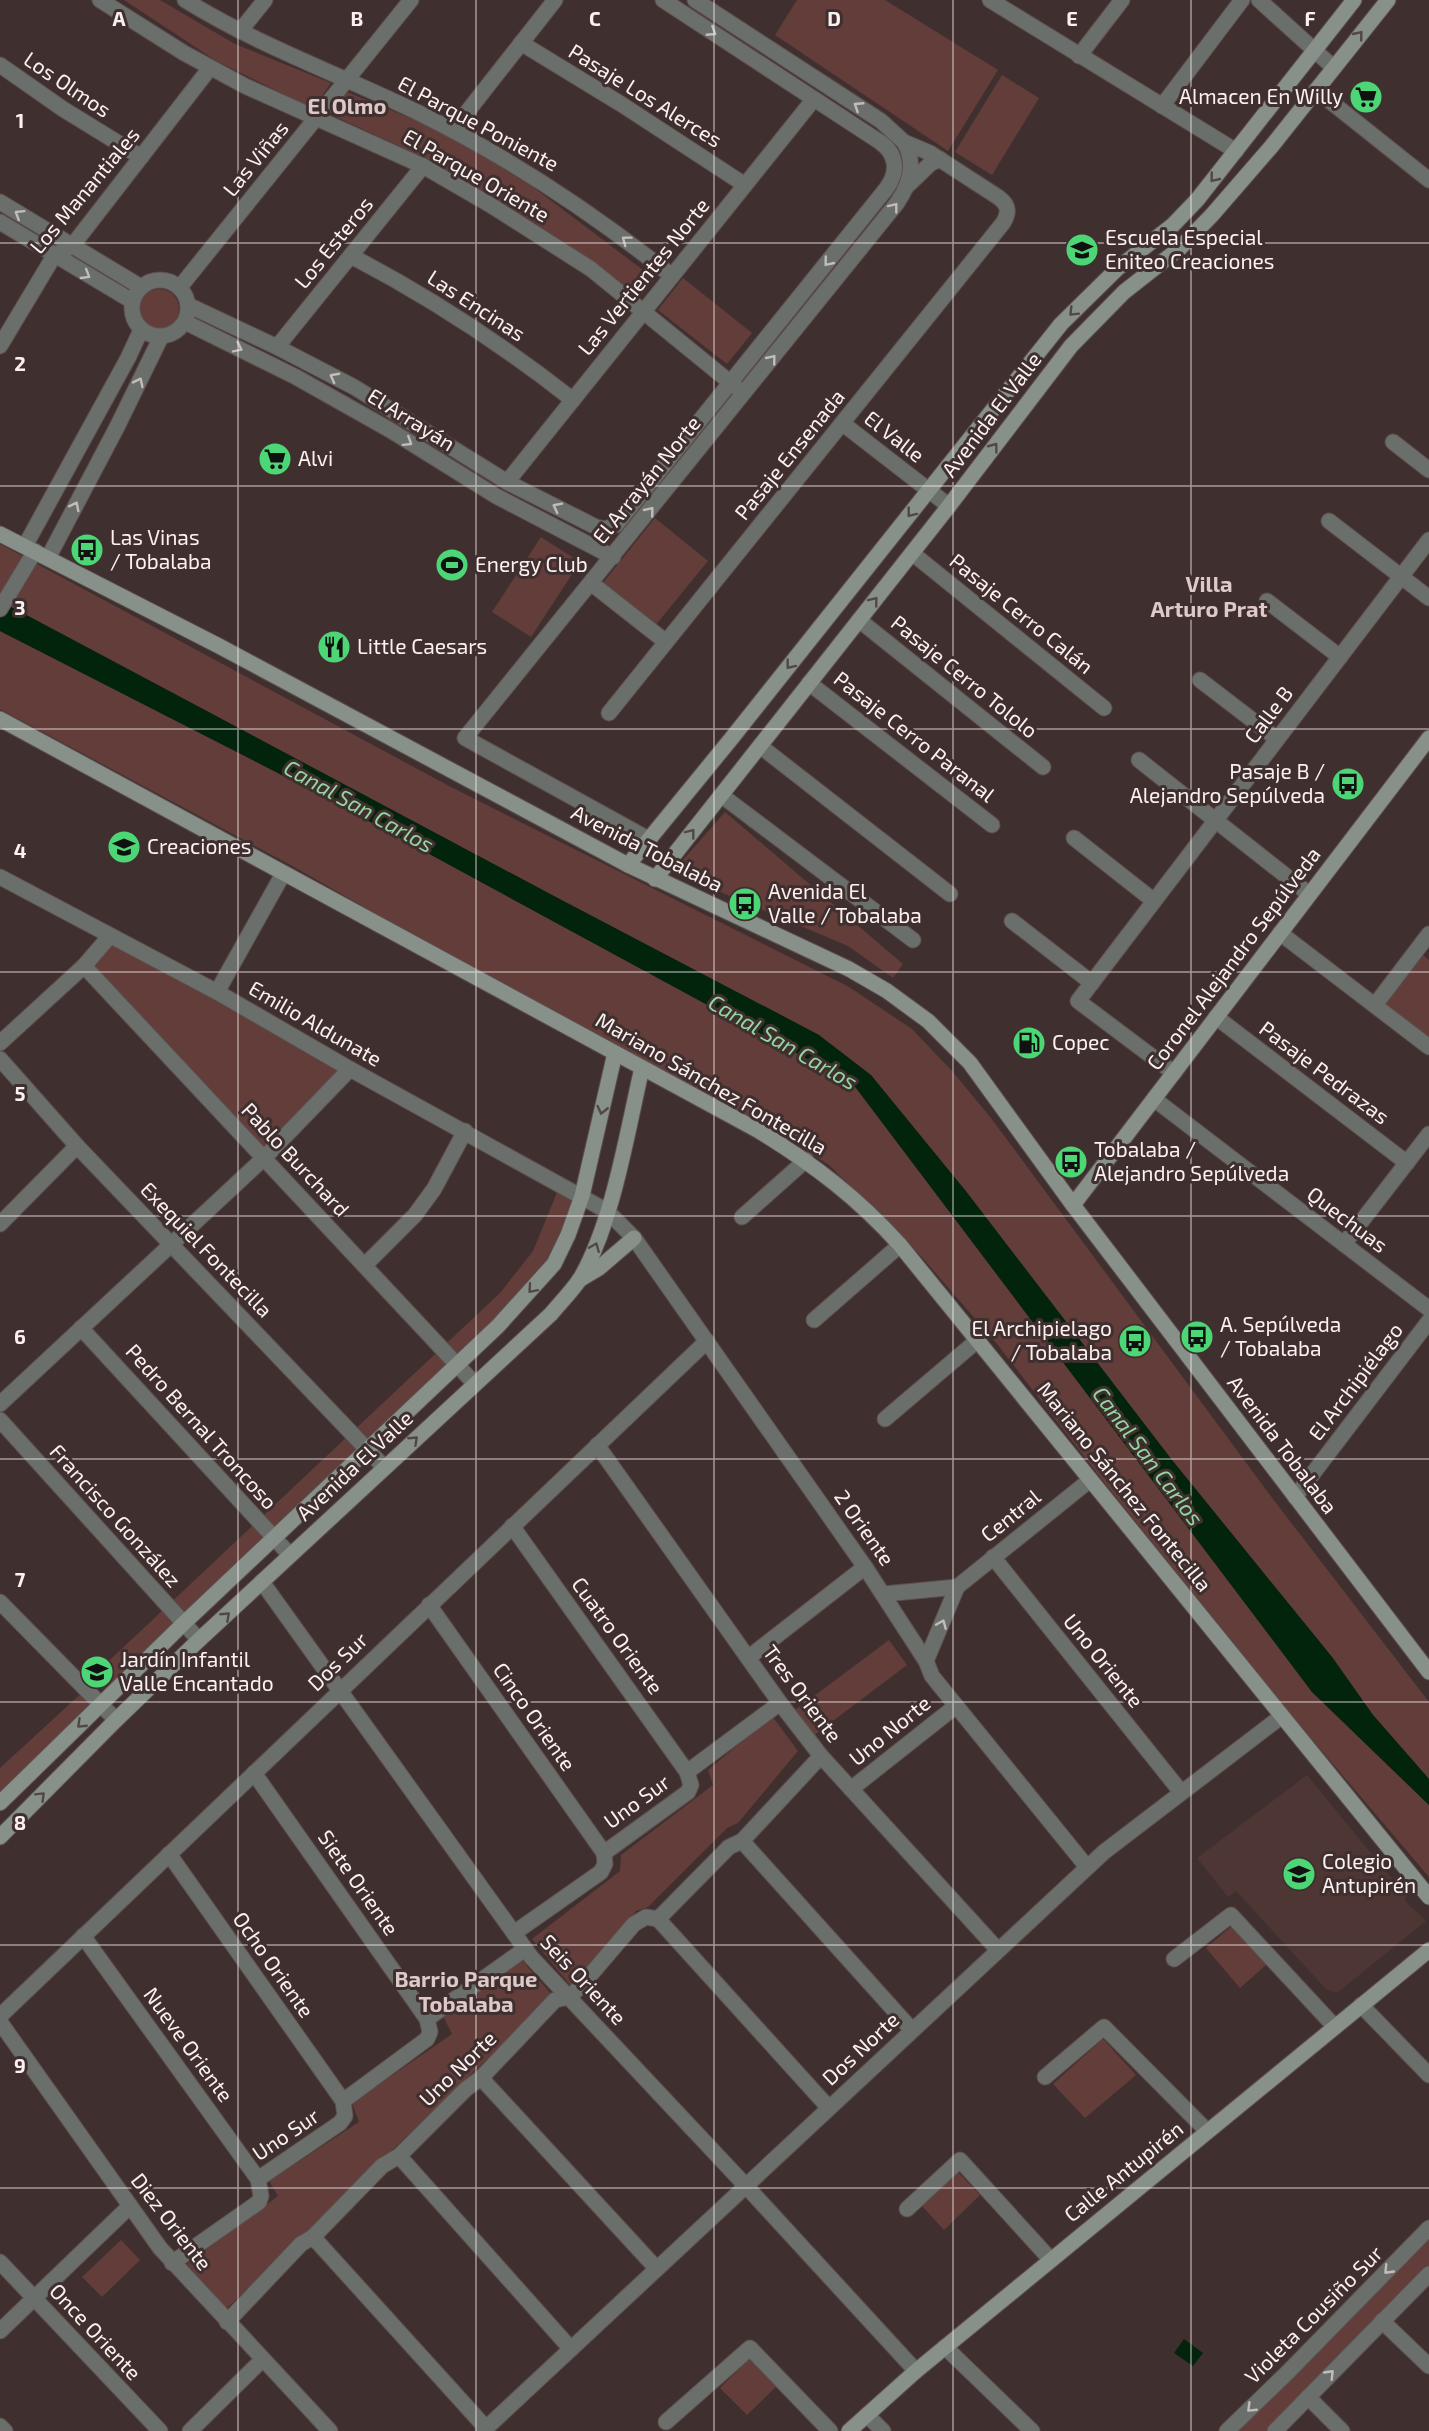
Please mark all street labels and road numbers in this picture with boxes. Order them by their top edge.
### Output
street label: Pasaje Los Alerces [564,38,727,153]
street label: Los Olmos [20,46,116,122]
street label: El Parque Poniente [394,70,563,176]
street label: Las Viñas [217,115,293,201]
street label: Los Manantiales [24,122,144,258]
street label: El Parque Oriente [399,123,554,227]
street label: Los Esteros [288,191,377,293]
street label: Las Vertientes Norte [572,193,714,360]
street label: Las Encinas [423,264,530,346]
street label: Avenida El Valle [936,347,1046,481]
street label: El Arrayán [364,382,460,455]
street label: Pasaje Ensenada [729,384,850,525]
street label: El Valle [860,405,930,467]
street label: El Arrayán Norte [587,410,705,548]
street label: Pasaje Cerro Calán [945,547,1099,679]
street label: Pasaje Cerro Tololo [886,609,1043,743]
street label: Pasaje Cerro Paranal [829,665,1001,808]
street label: Calle B [1238,681,1297,748]
street label: Avenida Tobalaba [568,799,728,897]
street label: Coronel Alejandro Sepúlveda [1141,842,1326,1075]
street label: Emilio Aldunate [245,975,387,1071]
street label: Mariano Sánchez Fontecilla [592,1006,832,1159]
street label: Pasaje Pedrazas [1255,1015,1395,1129]
street label: Pablo Burchard [237,1097,355,1221]
street label: Exequiel Fontecilla [136,1176,278,1322]
street label: Quechuas [1302,1181,1393,1258]
street label: El Archipiélago [1303,1317,1407,1445]
street label: Pedro Bernal Troncoso [121,1338,283,1514]
street label: Avenida Tobalaba [1223,1370,1343,1518]
street label: Mariano Sánchez Fontecilla [1033,1376,1217,1596]
street label: Avenida El Valle [291,1405,417,1525]
street label: Francisco González [45,1438,187,1592]
street label: Central [975,1483,1046,1546]
street label: 2 Oriente [830,1484,900,1570]
street label: Cuatro Oriente [567,1572,669,1699]
street label: Uno Oriente [1059,1608,1150,1712]
street label: Dos Sur [302,1626,372,1695]
street label: Tres Oriente [758,1639,848,1747]
street label: Cinco Oriente [489,1657,582,1775]
street label: Uno Norte [843,1690,935,1770]
street label: Uno Sur [598,1768,674,1833]
street label: Siete Oriente [314,1825,405,1940]
street label: Ocho Oriente [229,1906,320,2022]
street label: Seis Oriente [536,1929,632,2029]
street label: Nueve Oriente [139,1982,239,2106]
street label: Dos Norte [816,2006,903,2090]
street label: Uno Norte [413,2025,501,2111]
street label: Uno Sur [247,2102,324,2165]
street label: Calle Antupirén [1059,2115,1188,2226]
street label: Diez Oriente [127,2168,218,2275]
street label: Violeta Cousiño Sur [1239,2240,1387,2388]
street label: Once Oriente [45,2278,147,2384]

